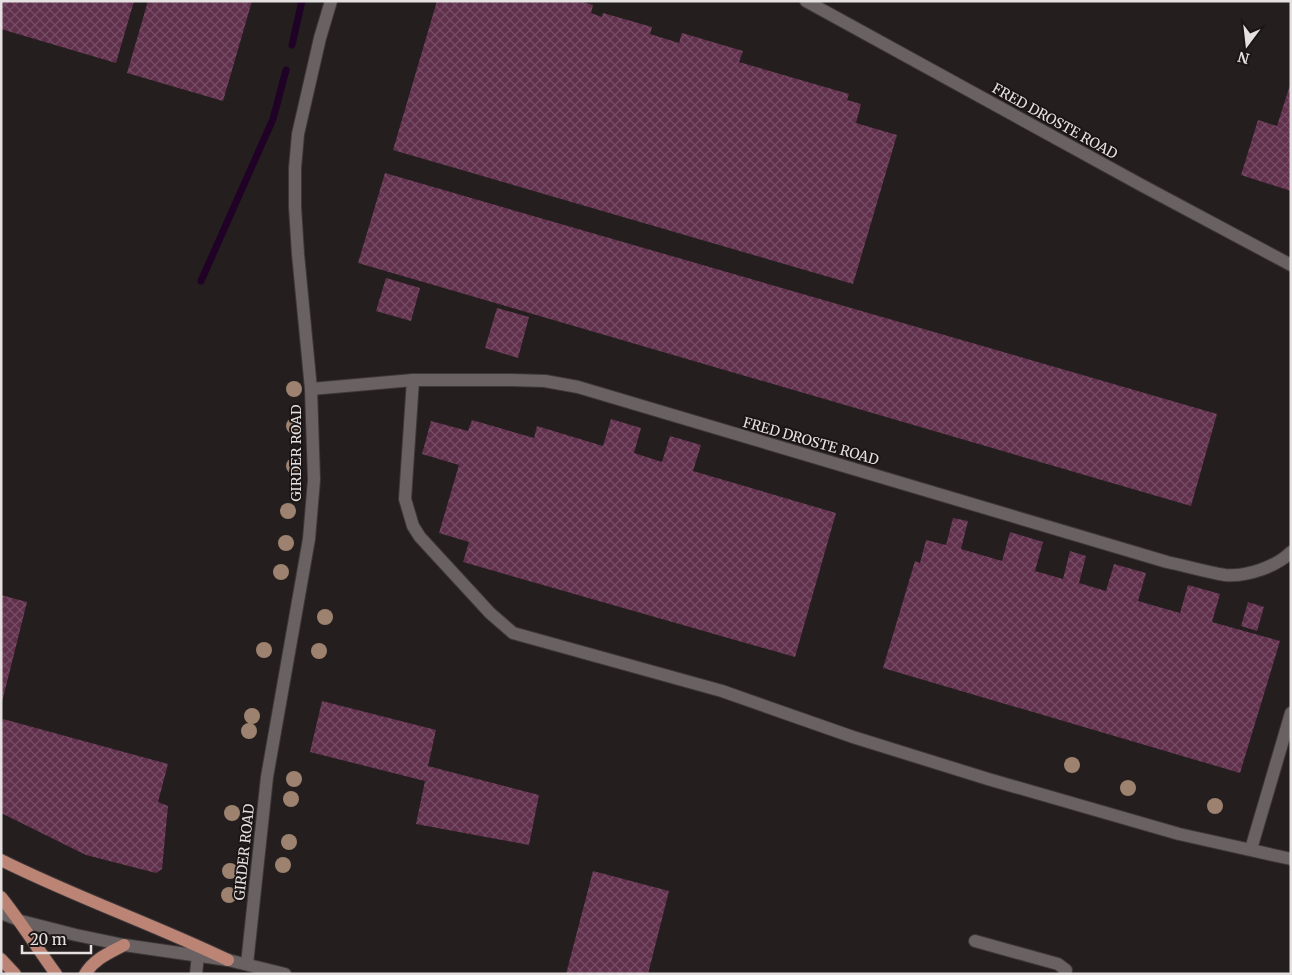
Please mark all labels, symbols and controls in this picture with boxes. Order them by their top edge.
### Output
north arrow [1222,20,1272,70]
text: N [1236,47,1251,68]
street label: FRED DROSTE ROAD [989,79,1121,163]
street label: GIRDER ROAD [287,404,305,501]
street label: FRED DROSTE ROAD [741,413,881,469]
street label: GIRDER ROAD [230,802,258,901]
scale bar [22,922,91,954]
text: 20 m [30,930,67,949]

